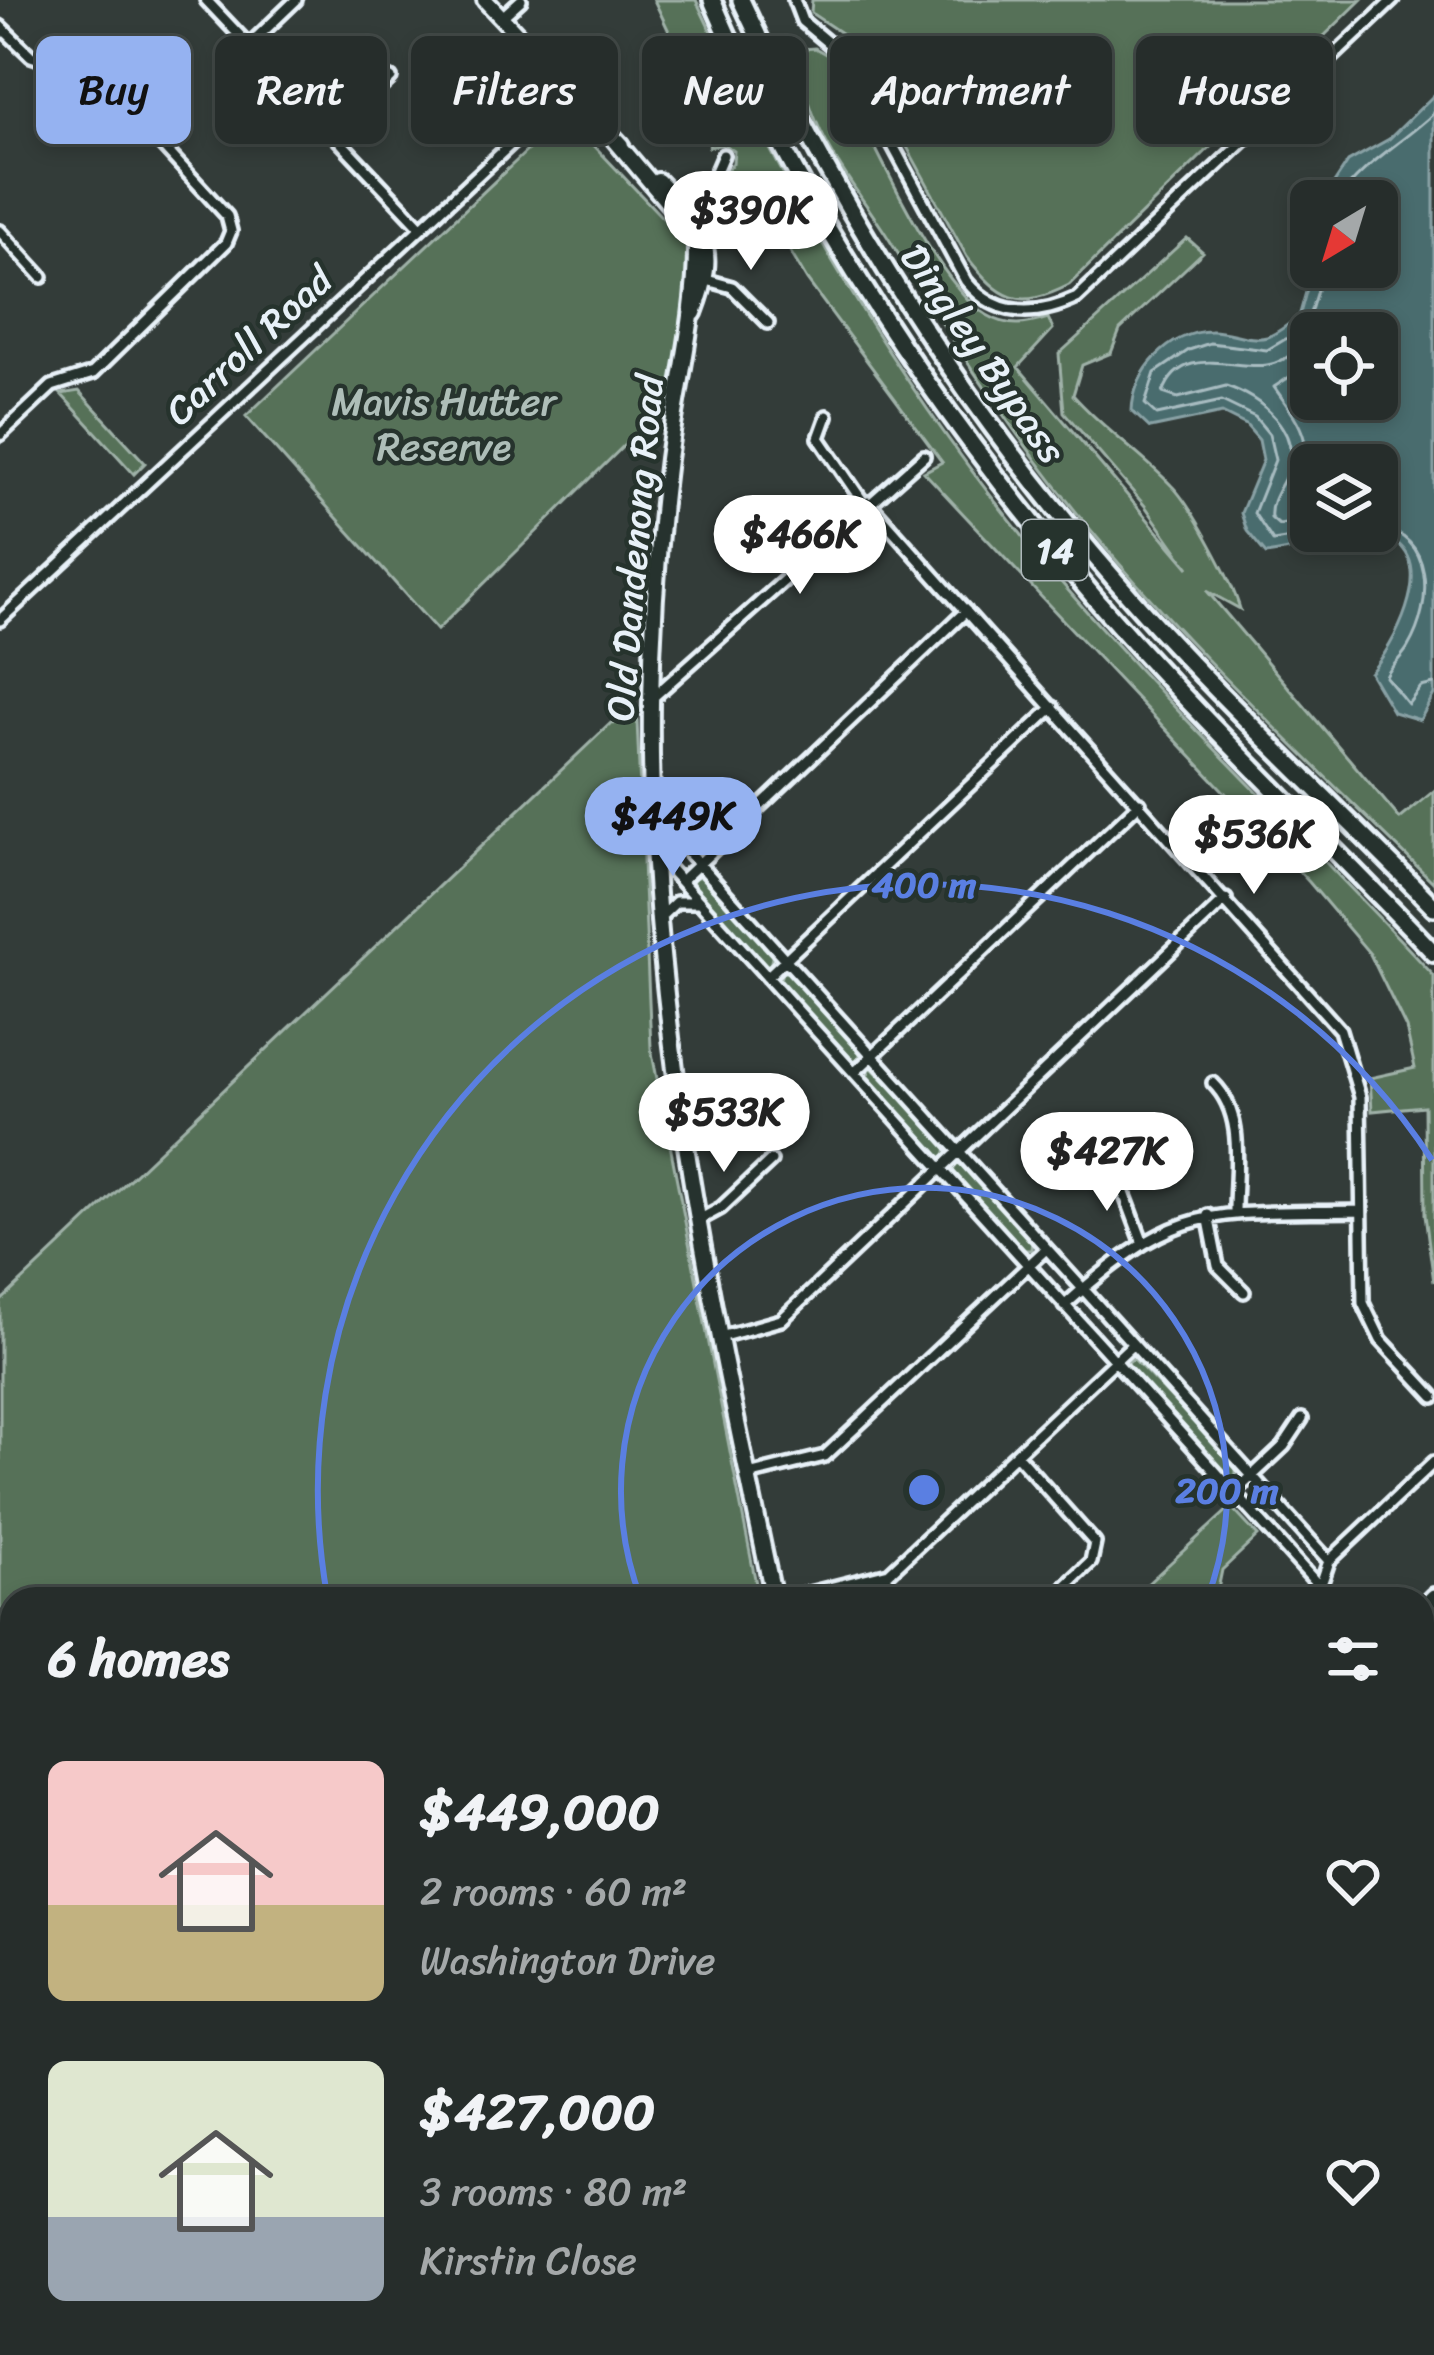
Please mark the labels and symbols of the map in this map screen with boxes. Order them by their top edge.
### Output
pin: $390K [667,171,835,273]
north arrow [1290,180,1398,288]
street label: Dingley Bypass [882,228,1086,478]
street label: Carroll Road [148,246,351,443]
park label: Mavis Hutter Reserve [331,367,559,481]
street label: Old Dandenong Road [585,370,684,724]
pin: $466K [716,495,884,597]
road number: 14 [1022,520,1088,580]
pin: $449K [589,777,757,879]
pin: $536K [1170,795,1338,897]
text: 400 m [871,853,977,917]
pin: $533K [640,1073,808,1175]
pin: $427K [1023,1112,1191,1214]
text: 200 m [1175,1459,1279,1523]
centre of rings [903,1469,945,1511]

